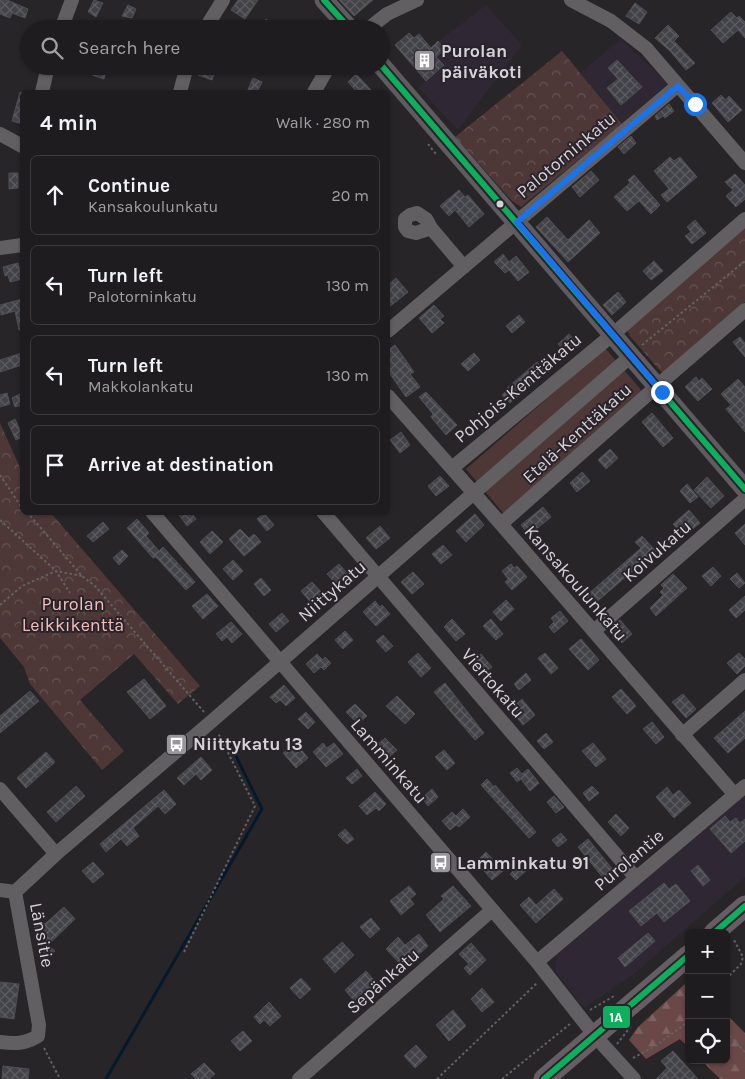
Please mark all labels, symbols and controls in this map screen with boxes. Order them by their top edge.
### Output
search box [20,20,390,75]
icon: search [38,34,66,62]
text: Search here [78,37,180,59]
place label: Purolan päiväkoti [441,40,522,83]
building icon: Purolan päiväkoti [413,49,437,73]
route start [684,93,707,116]
street label: Palotorninkatu [512,107,620,203]
text: 4 min [40,111,98,135]
text: Walk · 280 m [276,113,370,132]
text: Continue [88,175,170,197]
icon: ahead [41,181,69,209]
text: 20 m [331,186,369,205]
text: Kansakoulunkatu [88,197,218,216]
unlabelled marker [495,199,505,209]
text: Turn left [88,265,163,287]
icon: left [41,271,69,299]
text: 130 m [326,276,369,295]
text: Palotorninkatu [88,287,197,306]
street label: Pohjois-Kenttäkatu [450,328,586,448]
text: Turn left [88,355,163,377]
icon: left [41,361,69,389]
text: 130 m [326,366,369,385]
text: Makkolankatu [88,377,194,396]
street label: Etelä-Kenttäkatu [518,378,636,488]
route end [651,381,674,404]
icon: arrive [41,451,69,479]
text: Arrive at destination [88,454,274,476]
street label: Koivukatu [618,515,696,587]
street label: Kansakoulunkatu [520,521,632,645]
street label: Niittykatu [294,556,370,626]
park label: Purolan Leikkikenttä [22,593,124,636]
street label: Viertokatu [457,643,529,723]
street label: Lamminkatu [346,714,432,808]
bus stop icon: Niittykatu 13 [165,732,189,756]
place label: Niittykatu 13 [193,733,303,755]
street label: Purolantie [590,824,668,896]
bus stop icon: Lamminkatu 91 [429,851,453,875]
place label: Lamminkatu 91 [457,852,589,874]
street label: Länsitie [25,901,59,969]
map controls [685,929,730,1064]
button: + [685,929,730,974]
street label: Sepänkatu [342,943,424,1019]
button: − [685,974,730,1019]
line badge: 1A [602,1005,631,1029]
text: 1A [609,1009,623,1026]
button: locate [685,1019,730,1064]

